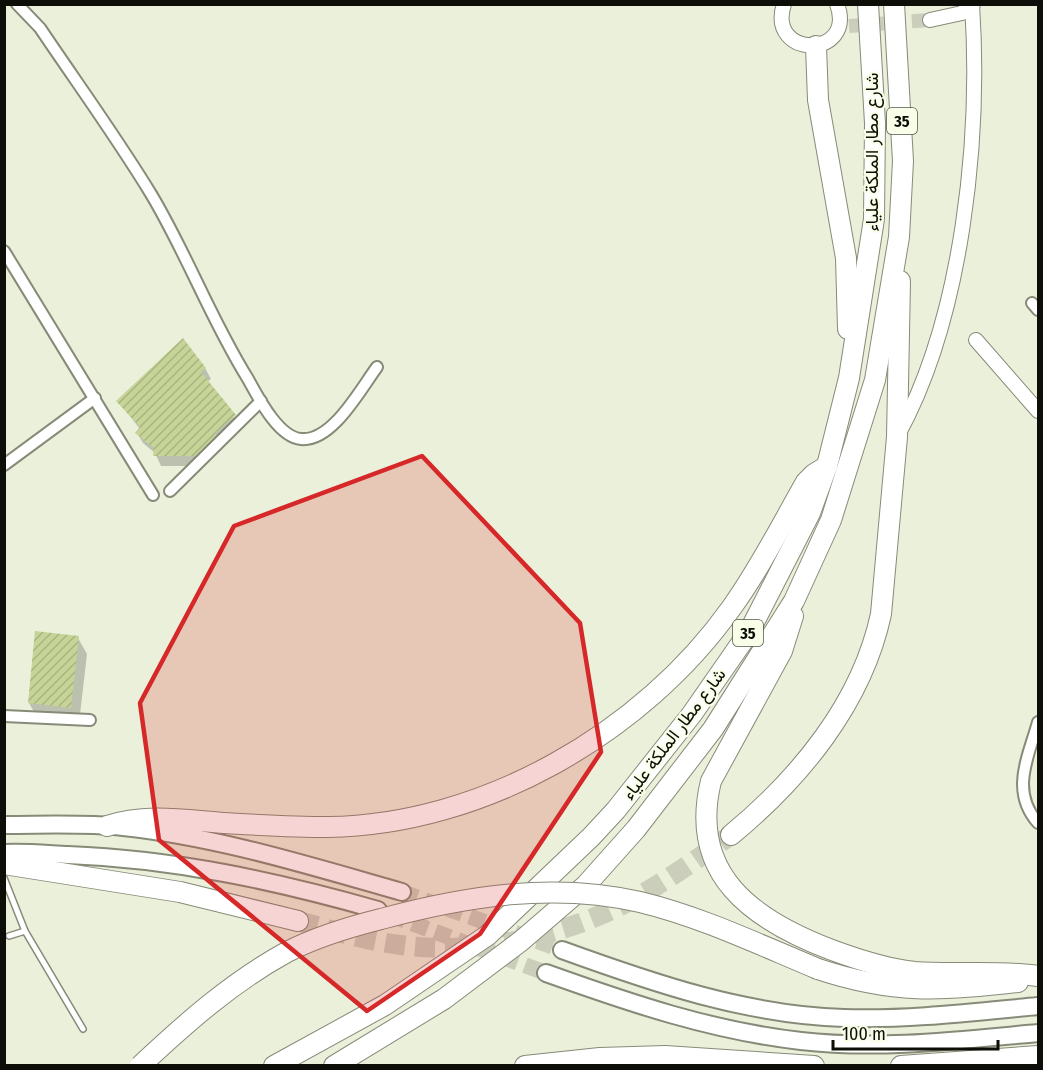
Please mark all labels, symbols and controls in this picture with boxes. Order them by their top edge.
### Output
street label: شارع مطار الملكة علياء [861,72,884,232]
road number: 35 [887,108,917,134]
road number: 35 [733,620,763,646]
street label: شارع مطار الملكة علياء [617,664,731,805]
scale bar [833,1013,998,1051]
text: 100 m [842,1023,886,1045]

